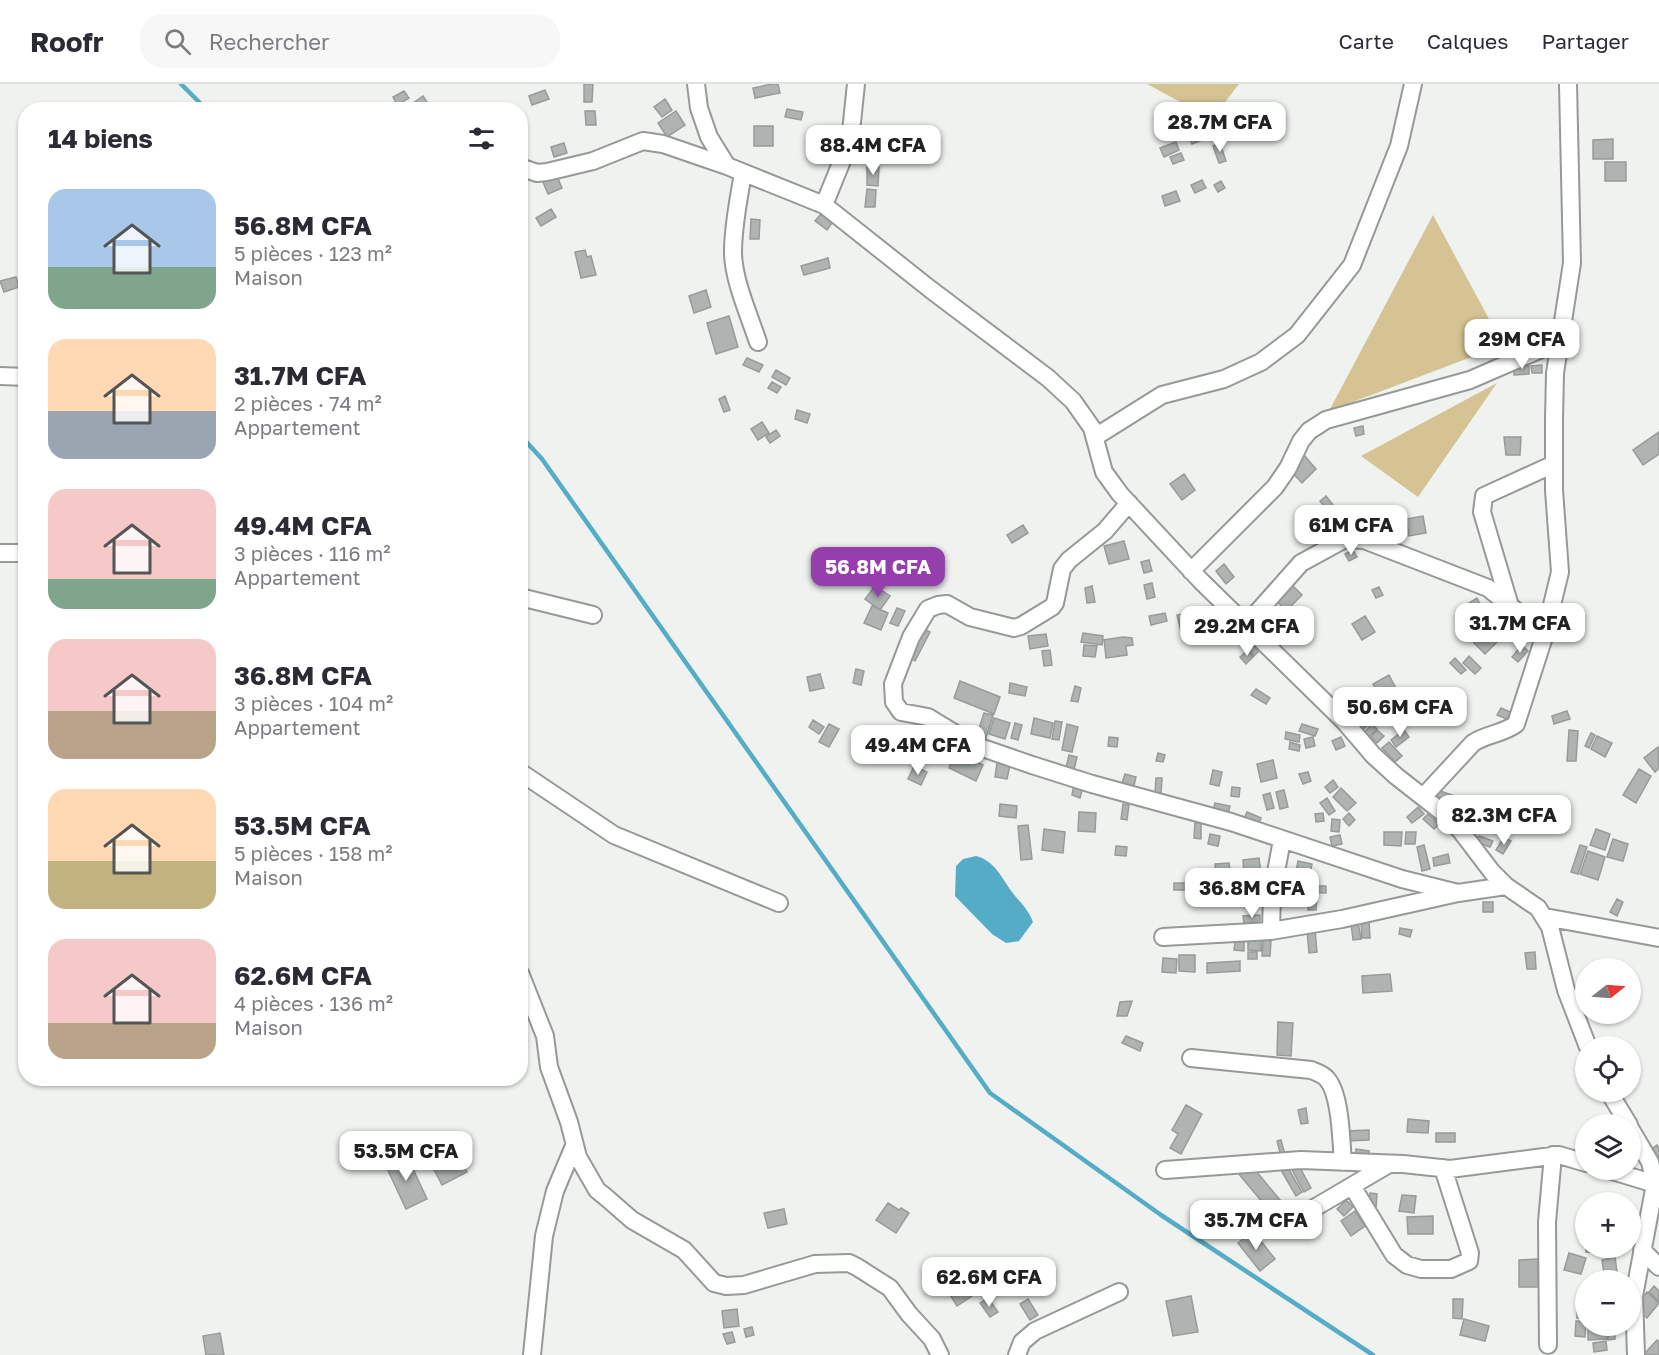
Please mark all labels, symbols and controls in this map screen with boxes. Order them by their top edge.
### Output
search box [140,14,560,68]
text: Roofr [30,25,104,58]
icon: search [161,25,194,58]
text: Rechercher [209,28,330,55]
text: Carte [1338,28,1394,54]
text: Calques [1427,28,1508,54]
text: Partager [1541,28,1629,54]
pin: 28.7M CFA [1151,102,1289,153]
text: 28.7M CFA [1168,109,1272,133]
icon: filters [465,122,498,155]
text: 14 biens [48,123,153,154]
pin: 88.4M CFA [804,125,942,176]
text: 88.4M CFA [820,132,926,156]
text: 56.8M CFA [234,210,372,241]
icon: home [96,213,168,285]
text: 5 pièces · 123 m² [234,241,392,265]
text: Maison [234,265,303,289]
pin: 29M CFA [1467,319,1577,370]
text: 29M CFA [1479,326,1566,350]
text: 31.7M CFA [234,360,366,391]
icon: home [96,363,168,435]
text: 2 pièces · 74 m² [234,391,382,415]
text: Appartement [234,415,361,439]
pin: 61M CFA [1296,505,1406,556]
text: 49.4M CFA [234,510,372,541]
text: 61M CFA [1308,512,1394,536]
icon: home [96,513,168,585]
text: 3 pièces · 116 m² [234,541,390,565]
pin: 56.8M CFA [809,547,947,598]
text: 56.8M CFA [825,554,931,578]
text: Appartement [234,565,361,589]
pin: 31.7M CFA [1451,603,1589,654]
pin: 29.2M CFA [1178,606,1316,657]
text: 31.7M CFA [1469,610,1571,634]
text: 29.2M CFA [1194,613,1300,637]
text: 36.8M CFA [234,660,372,691]
icon: home [96,663,168,735]
pin: 50.6M CFA [1331,687,1469,738]
text: 3 pièces · 104 m² [234,691,393,715]
text: 50.6M CFA [1347,694,1453,718]
text: Appartement [234,715,361,739]
pin: 49.4M CFA [849,725,987,776]
text: 49.4M CFA [865,732,971,756]
pin: 82.3M CFA [1435,795,1573,846]
text: 82.3M CFA [1451,802,1557,826]
text: 53.5M CFA [234,810,371,841]
icon: home [96,813,168,885]
text: 5 pièces · 158 m² [234,841,392,865]
text: Maison [234,865,303,889]
pin: 36.8M CFA [1183,868,1321,919]
text: 36.8M CFA [1199,875,1305,899]
north arrow [1575,958,1641,1024]
map controls [1575,958,1641,1336]
text: 62.6M CFA [234,960,372,991]
icon: home [96,963,168,1035]
text: 4 pièces · 136 m² [234,991,393,1015]
text: Maison [234,1015,303,1039]
button: locate [1575,1036,1641,1102]
button: layers [1575,1114,1641,1180]
pin: 53.5M CFA [337,1131,475,1182]
text: 53.5M CFA [353,1138,459,1162]
button: + [1575,1192,1641,1258]
pin: 35.7M CFA [1187,1200,1325,1251]
text: 35.7M CFA [1204,1207,1308,1231]
pin: 62.6M CFA [920,1257,1058,1308]
text: 62.6M CFA [936,1264,1042,1288]
button: − [1575,1270,1641,1336]

